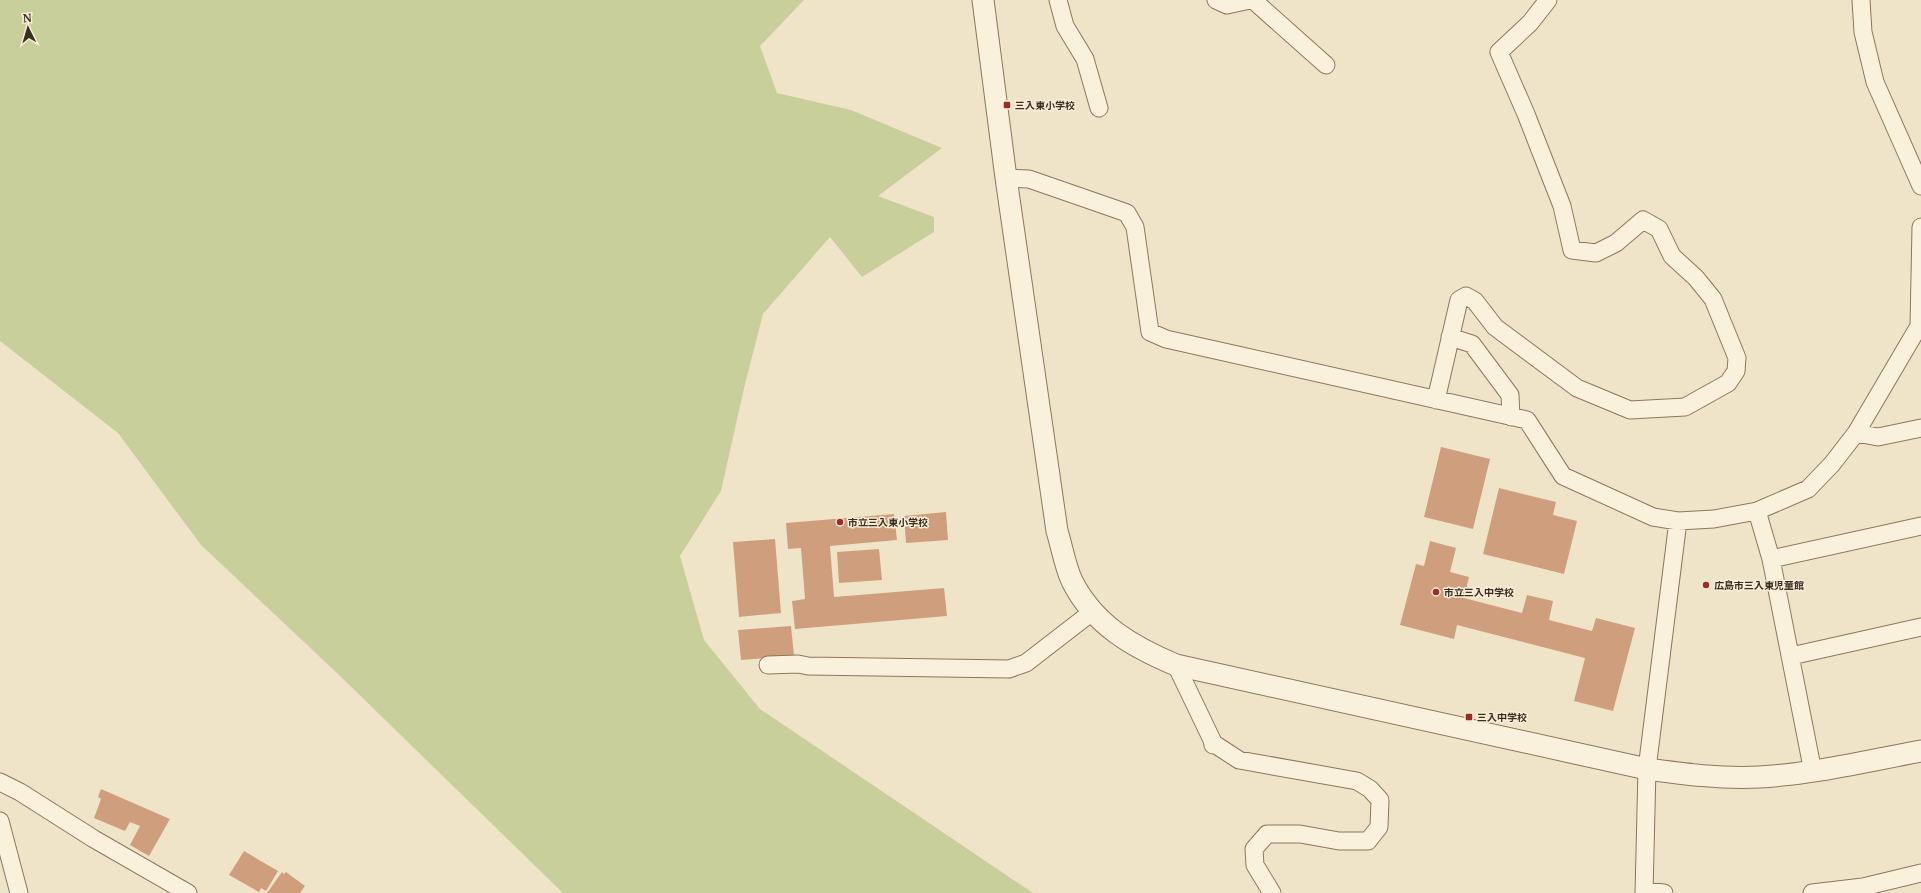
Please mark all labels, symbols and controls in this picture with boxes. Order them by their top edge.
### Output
north arrow [8,8,48,48]
text: N [22,11,32,25]
place label: 三入東小学校 [1015,99,1075,112]
marker: 三入東小学校 [1002,100,1012,110]
place label: 市立三入東小学校 [848,516,928,529]
marker: 市立三入東小学校 [835,517,845,527]
place label: 広島市三入東児童館 [1714,579,1804,592]
marker: 広島市三入東児童館 [1701,580,1711,590]
place label: 市立三入中学校 [1444,586,1514,599]
marker: 市立三入中学校 [1431,587,1441,597]
place label: 三入中学校 [1477,711,1527,724]
marker: 三入中学校 [1464,712,1474,722]

